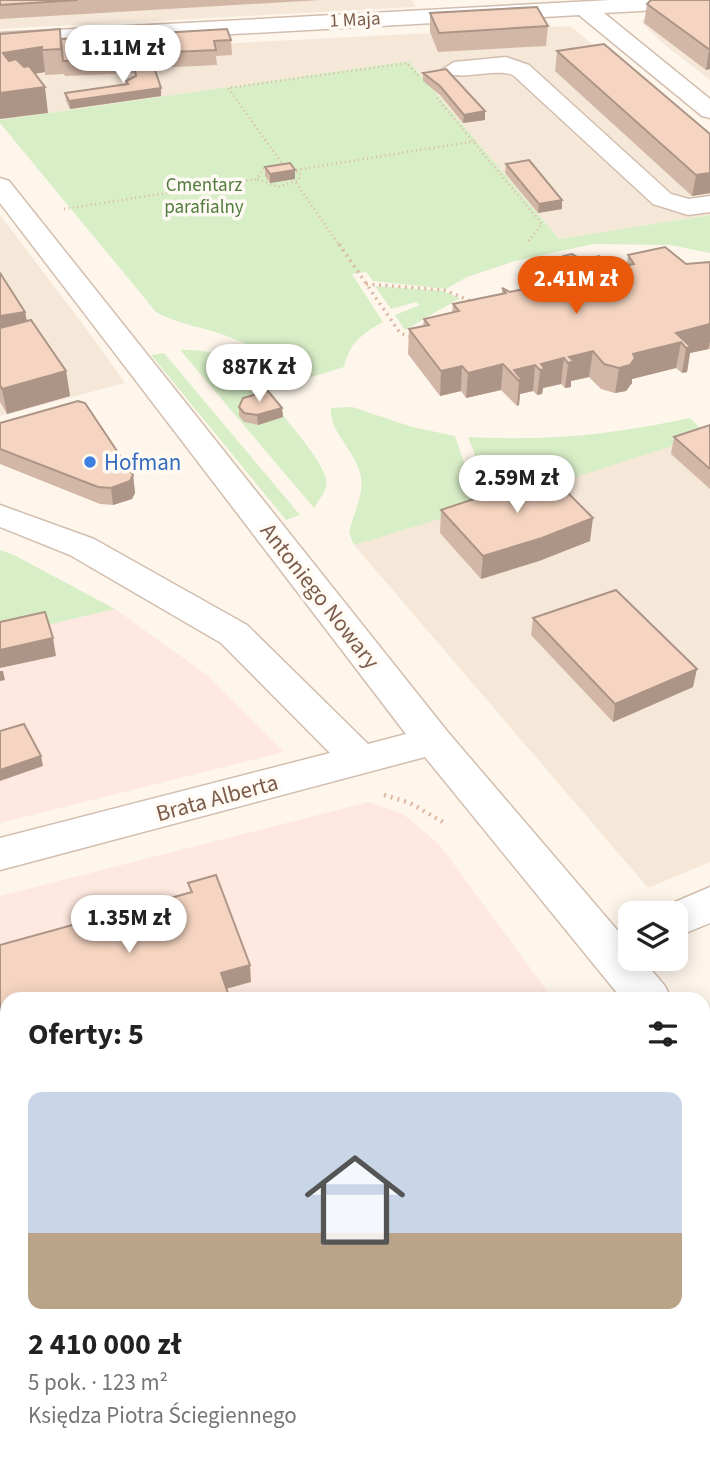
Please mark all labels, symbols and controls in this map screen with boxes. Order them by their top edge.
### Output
street label: 1 Maja [329,5,381,35]
pin: 1.11M zł [51,25,195,85]
text: 1.11M zł [81,31,165,64]
park label: Cmentarz parafialny [164,172,244,221]
pin: 2.41M zł [504,256,648,316]
text: 2.41M zł [534,262,618,295]
pin: 887K zł [194,344,324,404]
text: 887K zł [222,350,296,383]
place label: Hofman [104,446,181,479]
marker: Hofman [82,454,98,470]
pin: 2.59M zł [445,456,589,515]
text: 2.59M zł [475,461,559,494]
street label: Antoniego Nowary [252,516,388,676]
street label: Brata Alberta [152,766,282,830]
pin: 1.35M zł [57,895,201,955]
text: 1.35M zł [87,901,171,934]
map controls [618,901,688,971]
button: layers [618,901,688,971]
text: Oferty: 5 [28,1013,144,1056]
icon: filters [644,1015,682,1053]
icon: home [292,1137,418,1263]
text: 2 410 000 zł [28,1323,181,1366]
text: 5 pok. · 123 m² [28,1366,168,1399]
text: Księdza Piotra Ściegiennego [28,1399,297,1432]

